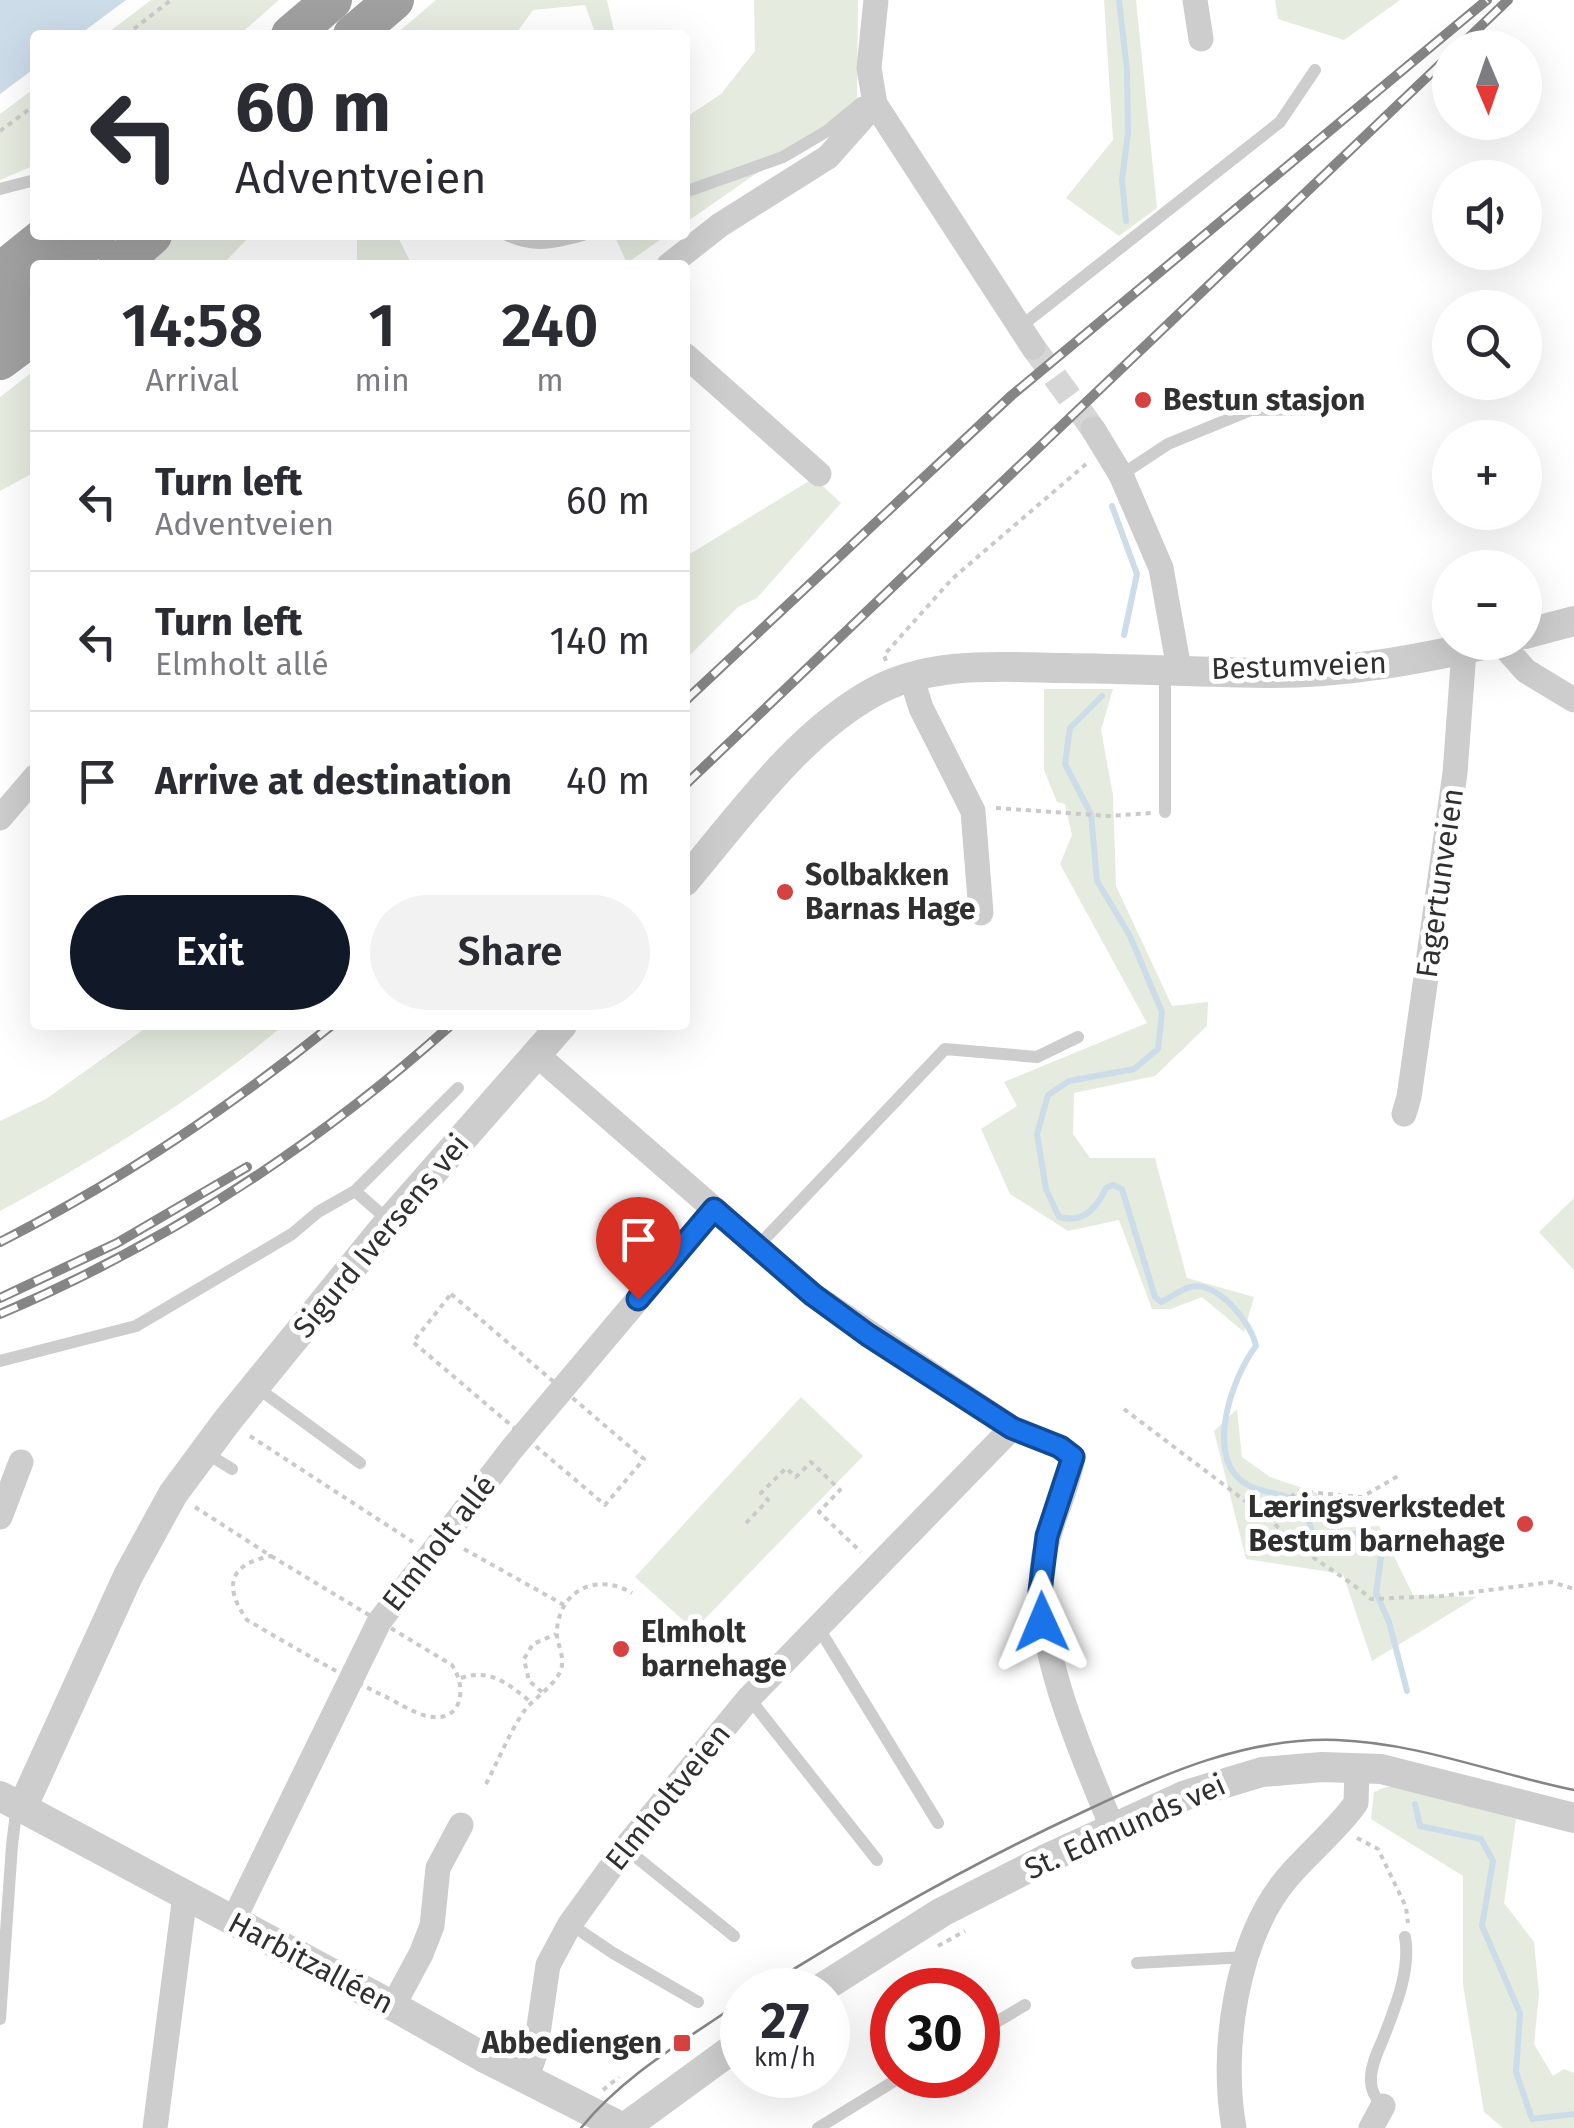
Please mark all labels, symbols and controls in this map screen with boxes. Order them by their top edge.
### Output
north arrow [1432,30,1542,140]
map controls [1432,30,1542,660]
text: 60 m [235,66,391,150]
icon: left [70,70,200,200]
text: Adventveien [235,151,487,205]
button: sound [1432,160,1542,270]
text: 14:58 [121,290,263,362]
text: 1 [369,290,396,362]
text: 240 [501,290,598,362]
button: search [1432,290,1542,400]
text: Arrival [145,361,239,399]
text: min [355,361,410,399]
text: m [536,361,564,399]
place label: Bestun stasjon [1163,382,1365,418]
marker: Bestun stasjon [1132,389,1154,411]
button: + [1432,420,1542,530]
text: Turn left [155,459,302,505]
icon: left [70,474,125,529]
text: 60 m [566,478,650,524]
text: Adventveien [155,505,334,543]
button: − [1432,550,1542,660]
text: Turn left [155,599,302,645]
icon: left [70,614,125,669]
text: 140 m [549,618,650,664]
text: Elmholt allé [155,645,329,683]
street label: Bestumveien [1211,645,1387,687]
icon: arrive [70,754,125,809]
text: Arrive at destination [155,758,512,804]
text: 40 m [566,758,650,804]
street label: Fagertunveien [1409,786,1471,980]
place label: Solbakken Barnas Hage [805,857,976,927]
marker: Solbakken Barnas Hage [774,881,796,903]
button: Exit [70,895,350,1010]
button: Share [370,895,650,1010]
street label: Sigurd Iversens vei [285,1127,477,1345]
pin [596,1197,681,1300]
icon: arrive [611,1212,666,1267]
street label: Elmholt allé [375,1468,503,1618]
place label: Læringsverkstedet Bestum barnehage [1248,1489,1505,1559]
marker: Læringsverkstedet Bestum barnehage [1514,1513,1536,1535]
position arrow [990,1570,1094,1674]
place label: Elmholt barnehage [641,1614,787,1684]
marker: Elmholt barnehage [610,1638,632,1660]
street label: Elmholtveien [598,1716,738,1878]
street label: St. Edmunds vei [1019,1767,1231,1887]
street label: Harbitzalléen [222,1904,400,2022]
speed limit sign: 30 [870,1968,1000,2098]
text: 27 [761,1991,809,2051]
place label: Abbediengen [481,2025,662,2061]
marker: Abbediengen [671,2032,693,2054]
text: km/h [754,2043,816,2073]

